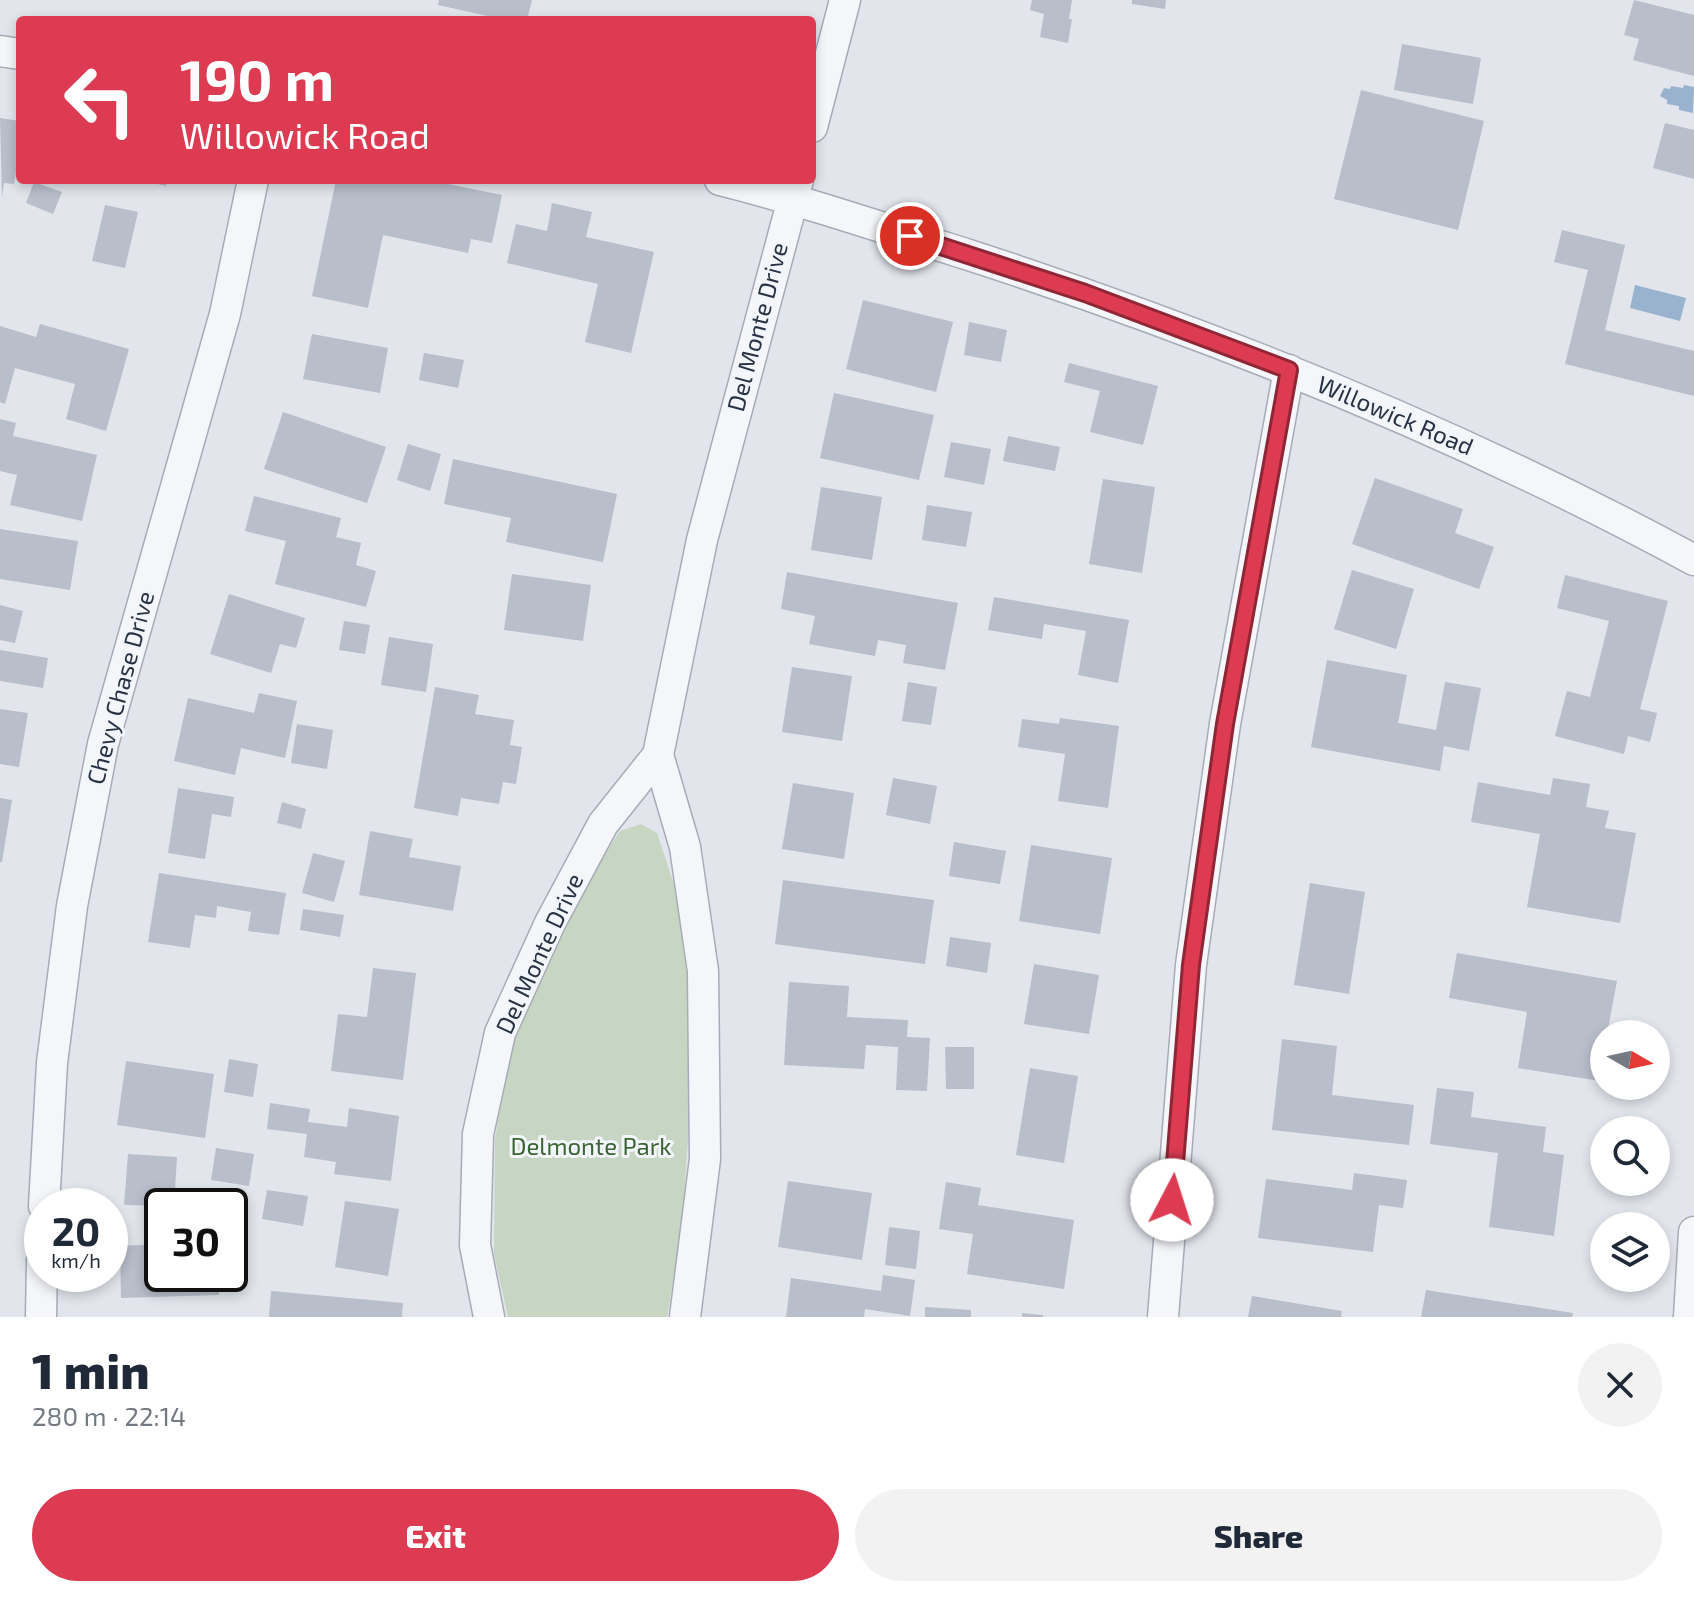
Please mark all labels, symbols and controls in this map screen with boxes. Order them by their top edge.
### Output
text: 190 m [180,45,334,112]
icon: left [48,48,152,152]
text: Willowick Road [180,113,430,156]
pin [876,202,944,270]
icon: arrive [888,214,932,258]
street label: Del Monte Drive [720,239,793,414]
street label: Willowick Road [1313,369,1478,461]
street label: Chevy Chase Drive [80,588,159,787]
street label: Del Monte Drive [489,869,588,1038]
north arrow [1590,1020,1670,1100]
map controls [1590,1020,1670,1292]
button: search [1590,1116,1670,1196]
park label: Delmonte Park [510,1131,672,1160]
position arrow [1130,1158,1214,1242]
speed limit sign: 30 [144,1188,248,1292]
text: 20 [52,1206,100,1254]
button: layers [1590,1212,1670,1292]
text: km/h [51,1248,101,1272]
text: 1 min [32,1341,150,1399]
button: close [1578,1343,1662,1427]
text: 280 m · 22:14 [32,1400,186,1431]
button: Exit [32,1489,839,1581]
button: Share [855,1489,1662,1581]

